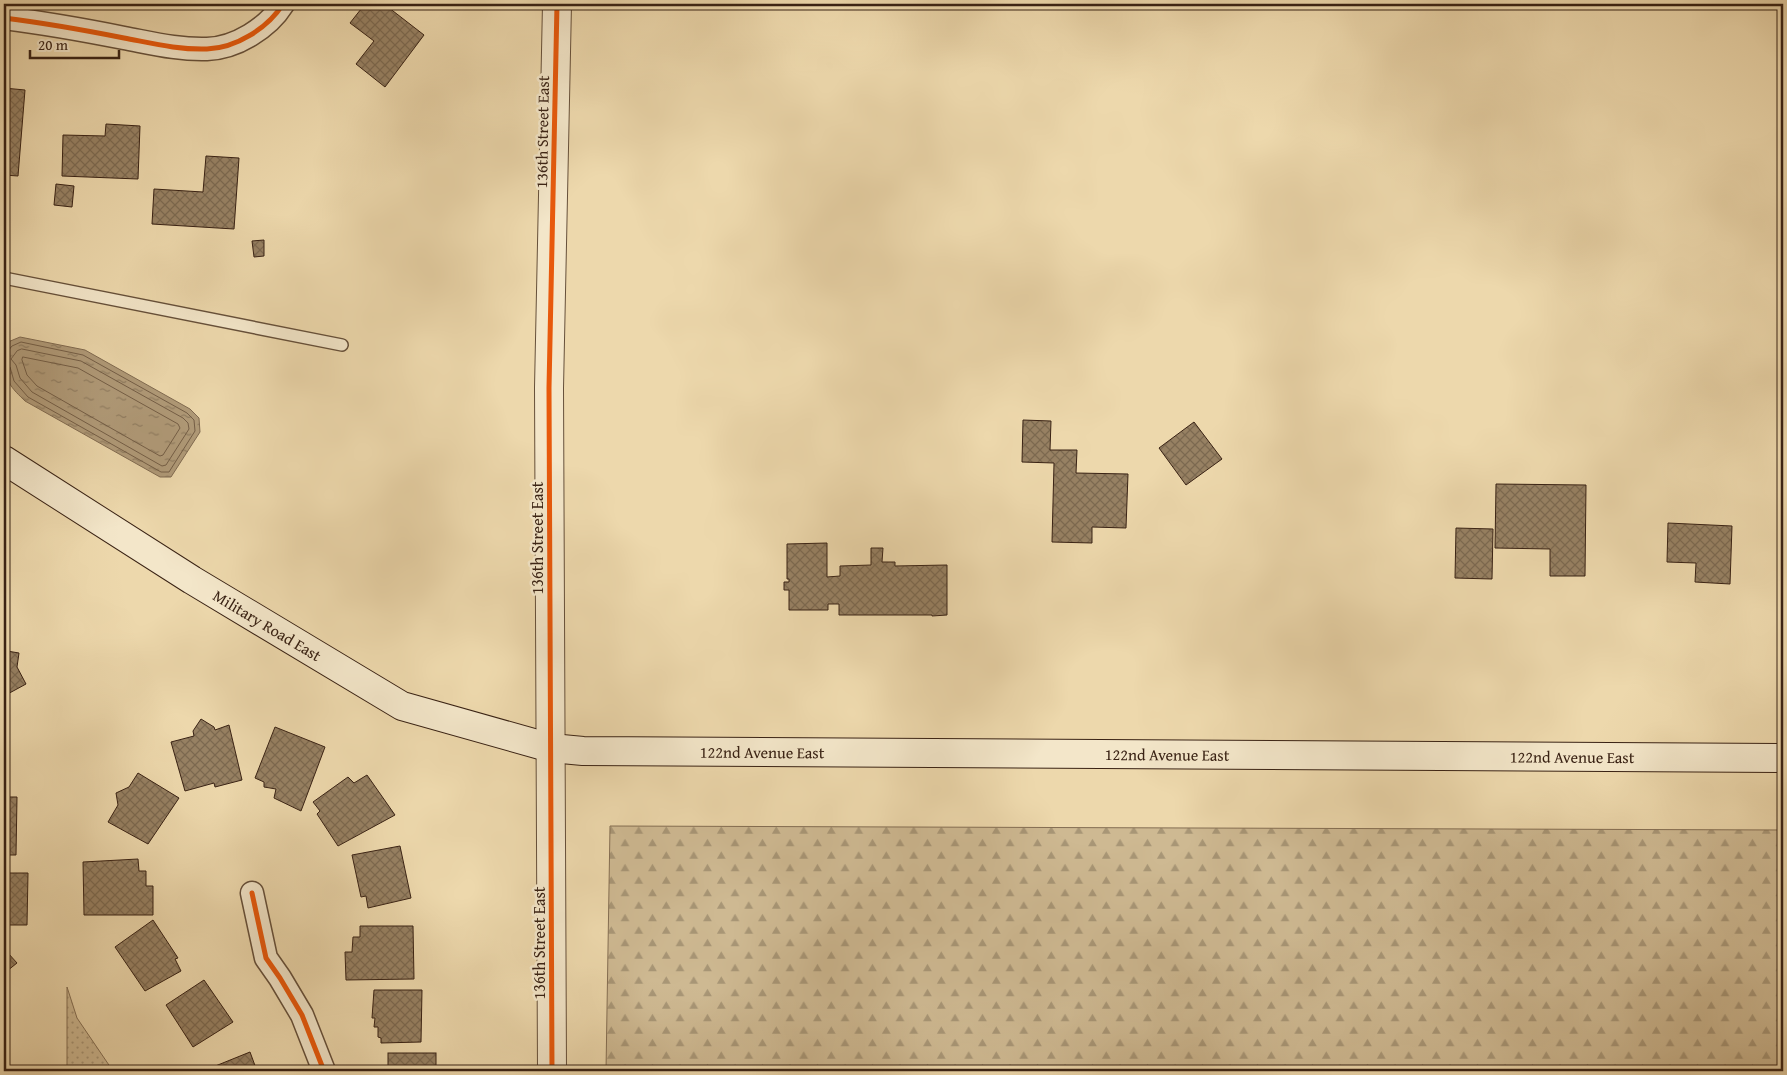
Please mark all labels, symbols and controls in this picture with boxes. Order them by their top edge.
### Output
scale bar [30,28,119,60]
text: 20 m [38,34,69,55]
street label: 136th Street East [529,75,555,189]
street label: 136th Street East [525,481,549,594]
street label: Military Road East [209,583,326,667]
street label: 122nd Avenue East [700,740,825,764]
street label: 122nd Avenue East [1105,742,1230,767]
street label: 122nd Avenue East [1510,744,1635,769]
street label: 136th Street East [527,886,551,999]

